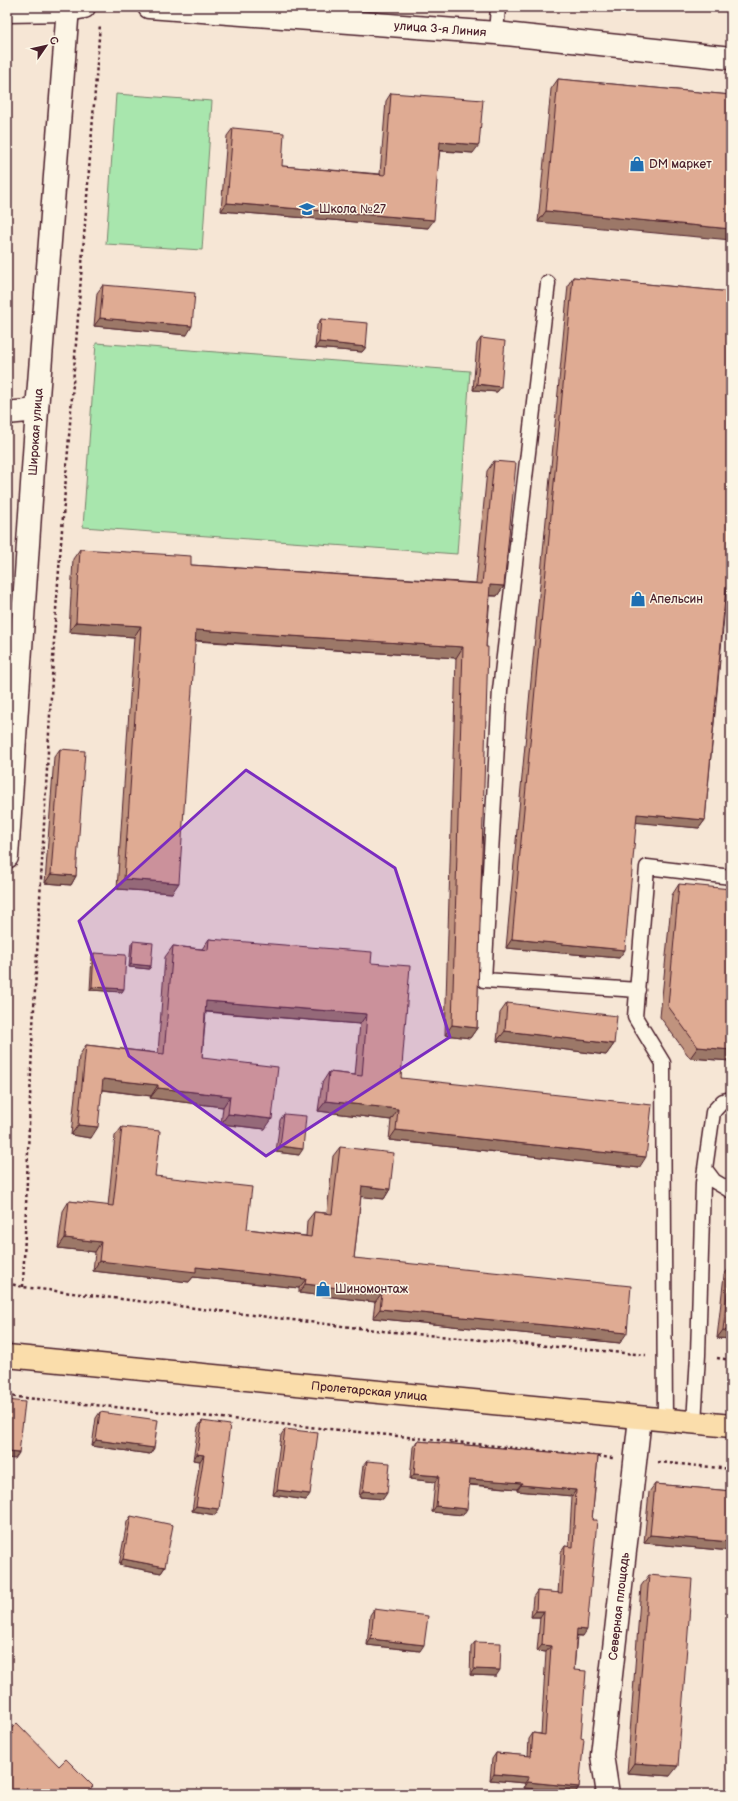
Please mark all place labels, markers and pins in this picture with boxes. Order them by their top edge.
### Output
shop icon: DM маркет [628,155,646,173]
place label: DM маркет [649,157,712,172]
school or university icon: Школа №27 [298,200,316,218]
place label: Школа №27 [319,202,386,217]
shop icon: Апельсин [629,590,647,608]
place label: Апельсин [649,592,703,607]
shop icon: Шиномонтаж [314,1280,332,1298]
place label: Шиномонтаж [335,1282,409,1297]

